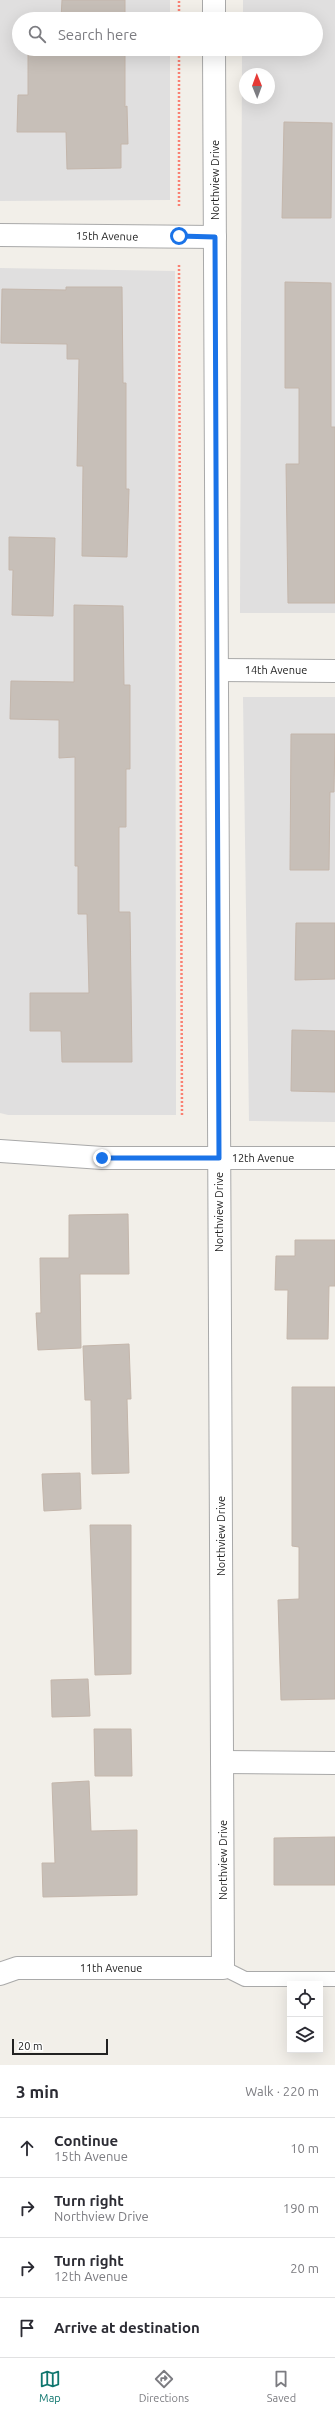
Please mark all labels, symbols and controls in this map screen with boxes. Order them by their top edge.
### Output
search box [12,12,323,56]
icon: search [26,23,48,45]
text: Search here [58,26,137,43]
north arrow [239,68,275,104]
street label: Northview Drive [209,140,221,220]
route start [170,227,188,245]
street label: 15th Avenue [76,229,138,243]
street label: 14th Avenue [245,664,307,676]
route end [93,1149,111,1167]
street label: 12th Avenue [232,1152,294,1164]
street label: Northview Drive [213,1172,225,1252]
street label: Northview Drive [215,1496,227,1576]
street label: Northview Drive [217,1820,229,1900]
street label: 11th Avenue [80,1962,142,1974]
map controls [287,1981,323,2053]
button: locate [287,1981,323,2017]
button: layers [287,2017,323,2053]
scale bar [12,2037,108,2056]
text: 20 m [18,2040,42,2052]
text: 3 min [16,2082,59,2101]
text: Walk · 220 m [245,2084,319,2098]
text: Continue [54,2132,118,2149]
icon: ahead [16,2137,38,2159]
text: 10 m [290,2141,319,2155]
text: 15th Avenue [54,2149,128,2163]
text: Turn right [54,2192,124,2209]
icon: right [16,2197,38,2219]
text: 190 m [283,2201,319,2215]
text: Northview Drive [54,2209,149,2223]
text: Turn right [54,2252,124,2269]
icon: right [16,2257,38,2279]
text: 20 m [290,2261,319,2275]
text: 12th Avenue [54,2269,128,2283]
icon: arrive [16,2317,38,2339]
text: Arrive at destination [54,2319,200,2336]
tab: Map [39,2368,61,2404]
tab: Directions [139,2368,189,2404]
tab: Saved [267,2368,296,2404]

